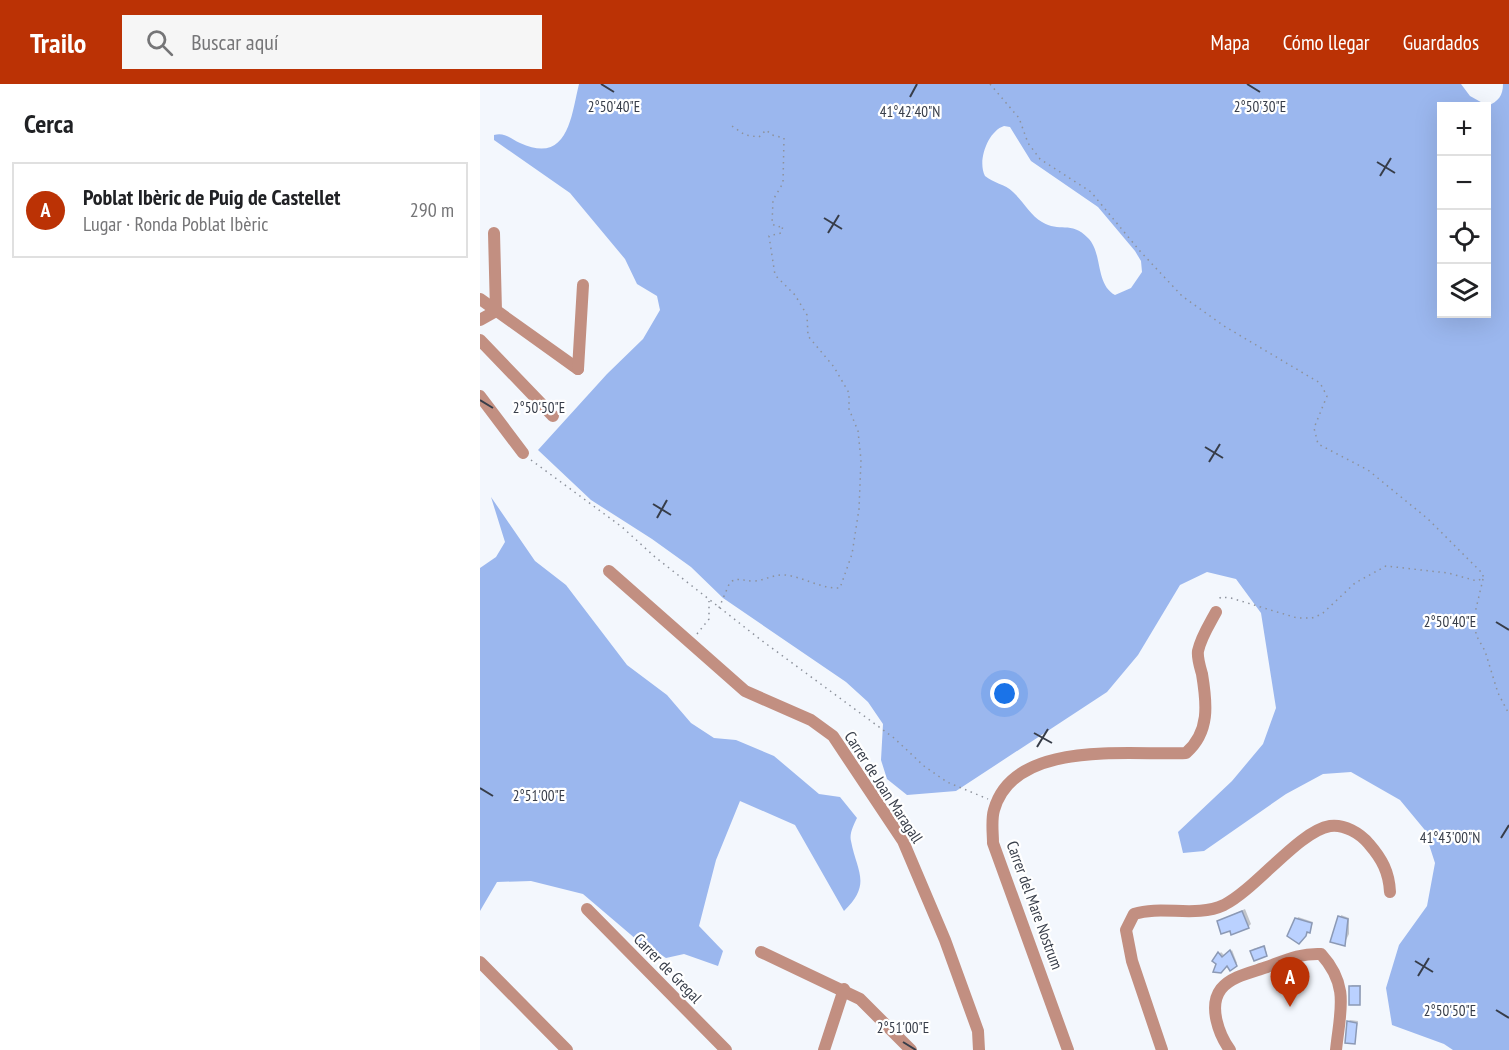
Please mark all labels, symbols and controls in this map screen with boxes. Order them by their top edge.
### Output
search box [122,15,542,69]
text: Trailo [30,24,86,61]
icon: search [143,26,176,59]
text: Buscar aquí [191,28,279,56]
text: Mapa [1211,29,1250,56]
text: Cómo llegar [1283,29,1370,56]
text: Guardados [1403,29,1479,56]
text: 2°50'40"E [588,97,640,116]
text: 2°50'30"E [1234,97,1286,116]
text: 41°42'40"N [880,102,940,121]
map controls [1437,102,1491,318]
button: + [1437,102,1491,156]
text: Cerca [24,107,74,140]
button: − [1437,156,1491,210]
text: Poblat Ibèric de Puig de Castellet [83,183,340,211]
text: A [40,197,51,223]
text: 290 m [410,197,454,223]
button: locate [1437,210,1491,264]
text: Lugar · Ronda Poblat Ibèric [83,211,268,237]
button: layers [1437,264,1491,318]
text: 2°50'50"E [513,398,565,417]
text: 2°50'40"E [1424,612,1476,631]
your location [990,679,1019,708]
street label: Carrer de Joan Maragall [840,727,928,847]
text: 2°51'00"E [513,786,565,805]
text: 41°43'00"N [1420,828,1480,847]
street label: Carrer del Mare Nostrum [1002,838,1068,972]
street label: Carrer de Gregal [630,929,706,1007]
pin: A [1270,958,1310,1007]
text: 2°50'50"E [1424,1001,1476,1020]
text: 2°51'00"E [877,1018,929,1037]

